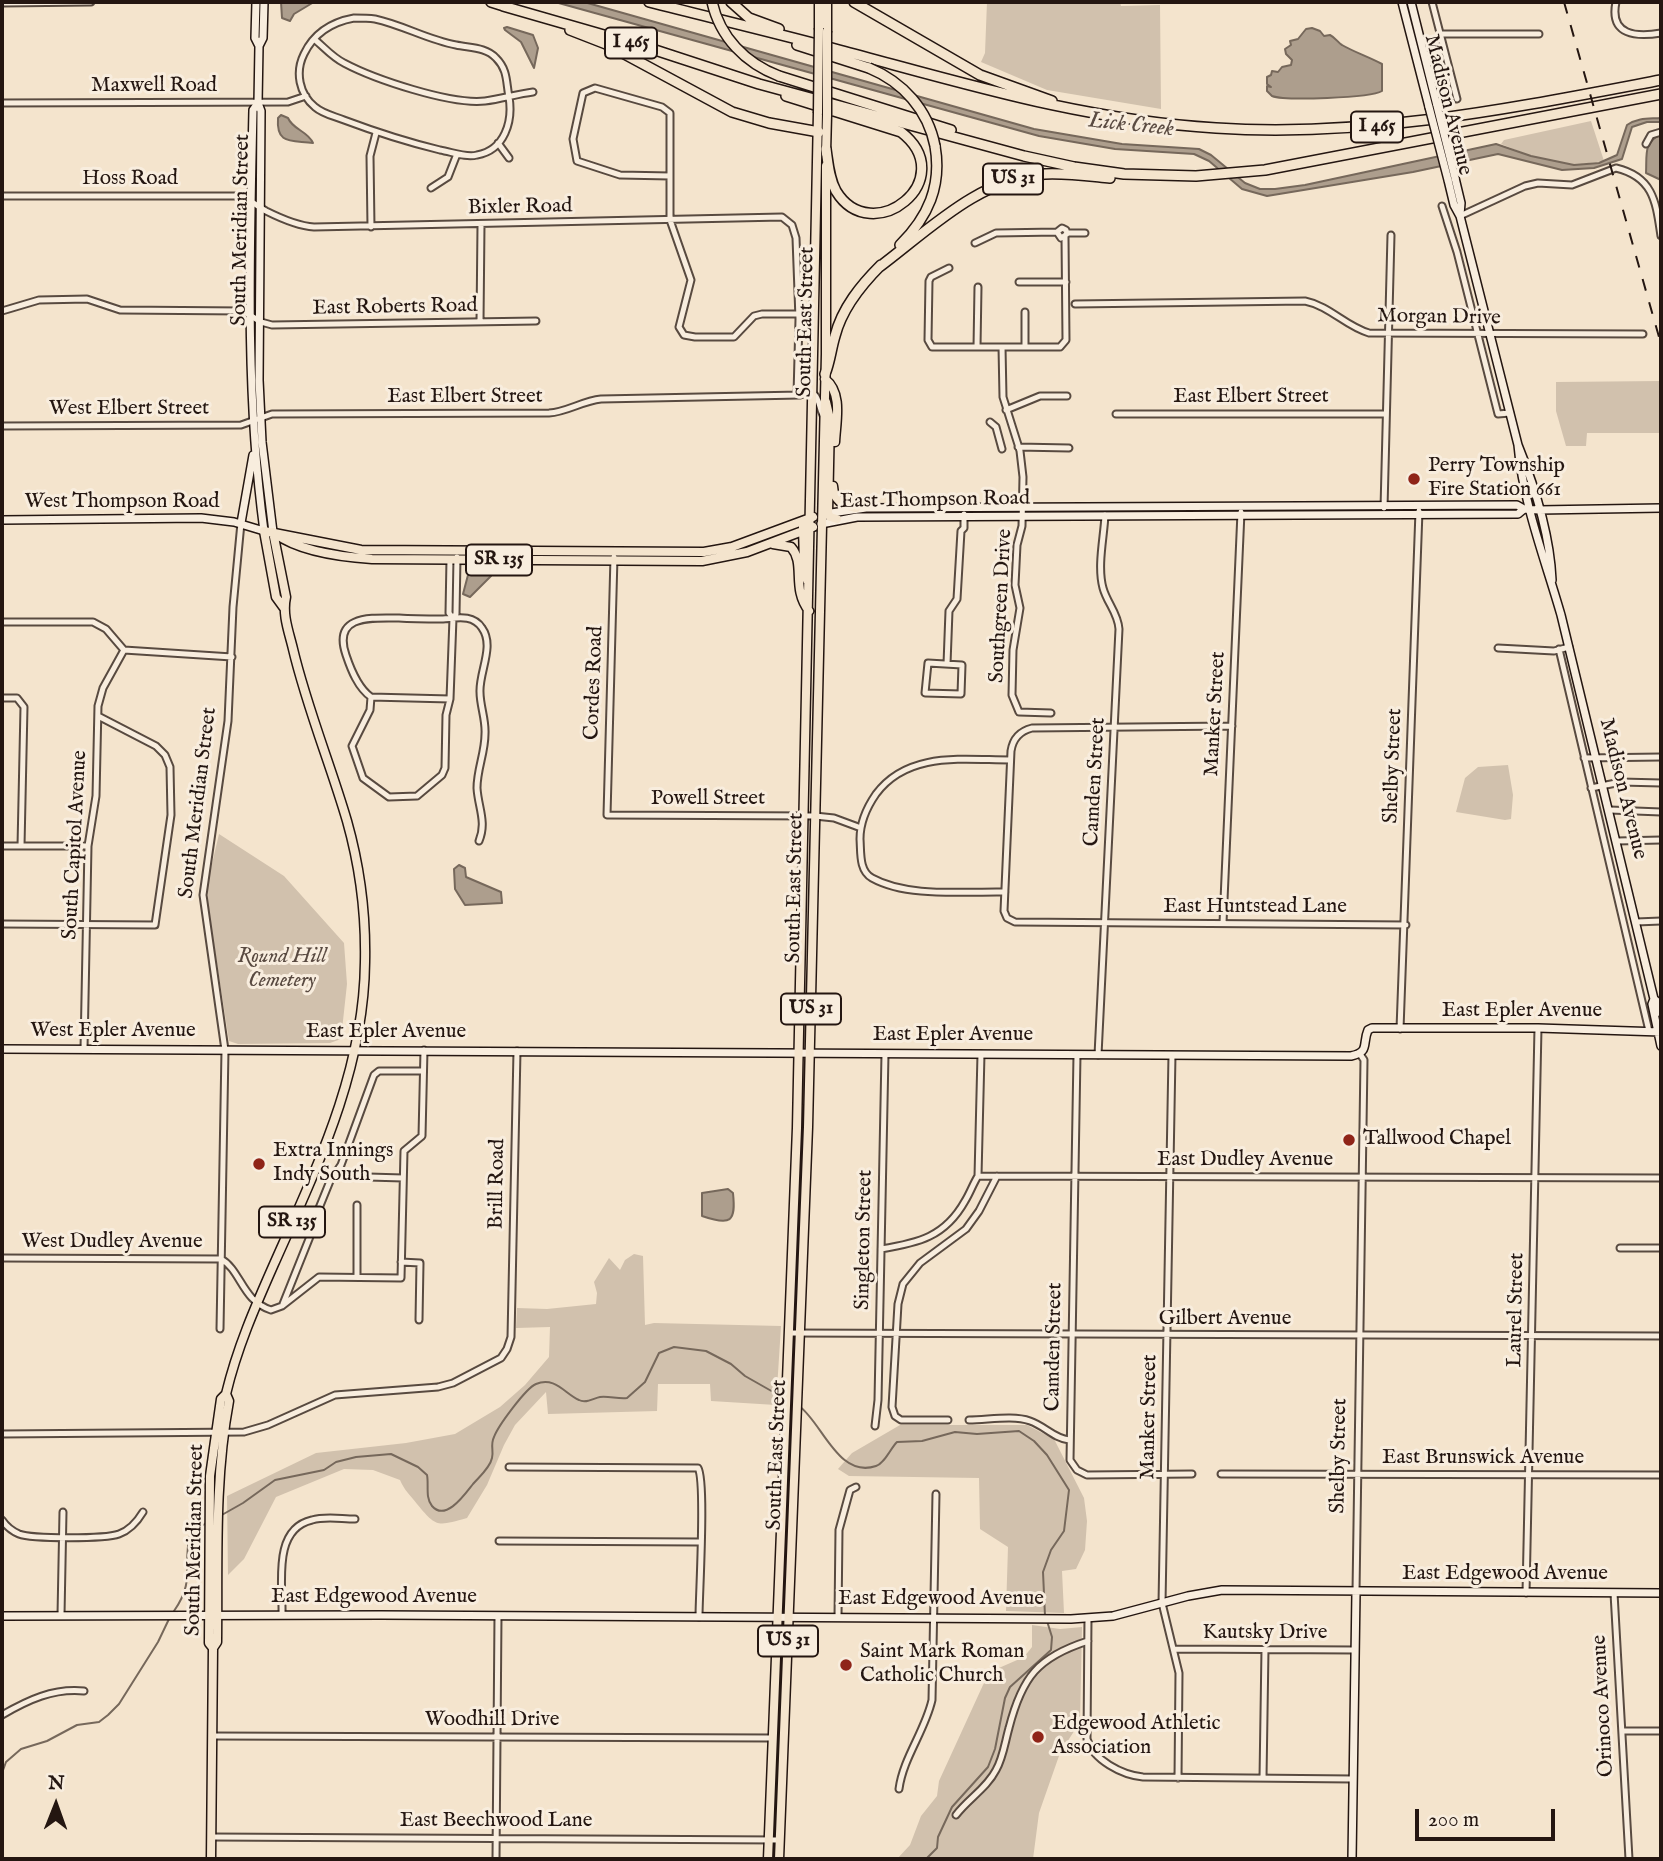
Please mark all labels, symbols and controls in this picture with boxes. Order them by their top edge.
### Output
road number: I 465 [605,28,657,58]
street label: Madison Avenue [1417,32,1477,178]
street label: Maxwell Road [91,74,217,100]
water label: Lick Creek [1087,108,1175,144]
road number: I 465 [1351,111,1403,142]
street label: South Meridian Street [228,134,256,326]
road number: US 31 [983,164,1043,195]
street label: Hoss Road [82,167,178,193]
street label: Bixler Road [467,194,573,222]
street label: South East Street [793,246,821,398]
street label: East Roberts Road [312,294,478,322]
street label: Morgan Drive [1377,304,1501,332]
street label: East Elbert Street [387,385,543,411]
street label: East Elbert Street [1173,385,1329,411]
street label: West Elbert Street [49,397,209,423]
place label: Perry Township Fire Station 661 [1428,454,1565,504]
marker: Perry Township Fire Station 661 [1406,471,1422,487]
street label: East Thompson Road [840,487,1030,515]
street label: West Thompson Road [24,490,220,516]
street label: Southgreen Drive [985,528,1019,684]
road number: SR 135 [466,544,532,576]
street label: Cordes Road [580,625,610,741]
street label: Manker Street [1200,651,1232,777]
street label: South Meridian Street [175,706,223,900]
street label: Shelby Street [1379,708,1409,824]
street label: Madison Avenue [1592,716,1652,862]
street label: Camden Street [1080,717,1112,847]
street label: South Capitol Avenue [58,750,94,940]
street label: Powell Street [651,787,765,813]
street label: South East Street [782,812,810,964]
street label: East Huntstead Lane [1163,895,1347,921]
park label: Round Hill Cemetery [238,945,326,995]
road number: US 31 [781,993,841,1024]
street label: East Epler Avenue [1442,999,1602,1025]
street label: West Epler Avenue [30,1019,196,1045]
street label: East Epler Avenue [306,1020,466,1046]
street label: East Epler Avenue [873,1023,1033,1049]
place label: Tallwood Chapel [1363,1127,1511,1153]
marker: Tallwood Chapel [1341,1132,1357,1148]
street label: Brill Road [485,1138,511,1230]
place label: Extra Innings Indy South [273,1139,393,1189]
street label: East Dudley Avenue [1157,1148,1333,1174]
marker: Extra Innings Indy South [251,1156,267,1172]
street label: Singleton Street [851,1169,879,1311]
road number: SR 135 [259,1206,325,1238]
street label: West Dudley Avenue [21,1230,203,1256]
street label: Laurel Street [1503,1252,1531,1368]
street label: Camden Street [1041,1282,1069,1412]
street label: Gilbert Avenue [1159,1307,1291,1333]
street label: Manker Street [1136,1354,1164,1480]
street label: South East Street [763,1379,793,1531]
street label: Shelby Street [1326,1398,1354,1514]
street label: South Meridian Street [182,1444,210,1636]
street label: East Brunswick Avenue [1382,1446,1584,1472]
street label: East Edgewood Avenue [1402,1562,1608,1588]
street label: East Edgewood Avenue [271,1585,477,1611]
street label: East Edgewood Avenue [838,1587,1044,1613]
street label: Kautsky Drive [1203,1621,1327,1647]
road number: US 31 [758,1625,818,1656]
street label: Orinoco Avenue [1588,1634,1620,1778]
place label: Saint Mark Roman Catholic Church [860,1640,1024,1690]
marker: Saint Mark Roman Catholic Church [838,1657,854,1673]
street label: Woodhill Drive [425,1708,559,1734]
place label: Edgewood Athletic Association [1052,1712,1220,1762]
marker: Edgewood Athletic Association [1030,1729,1046,1745]
north arrow [21,1770,91,1840]
text: N [48,1772,65,1796]
scale bar [1418,1794,1558,1838]
text: 200 m [1428,1807,1479,1834]
street label: East Beechwood Lane [400,1809,592,1835]

